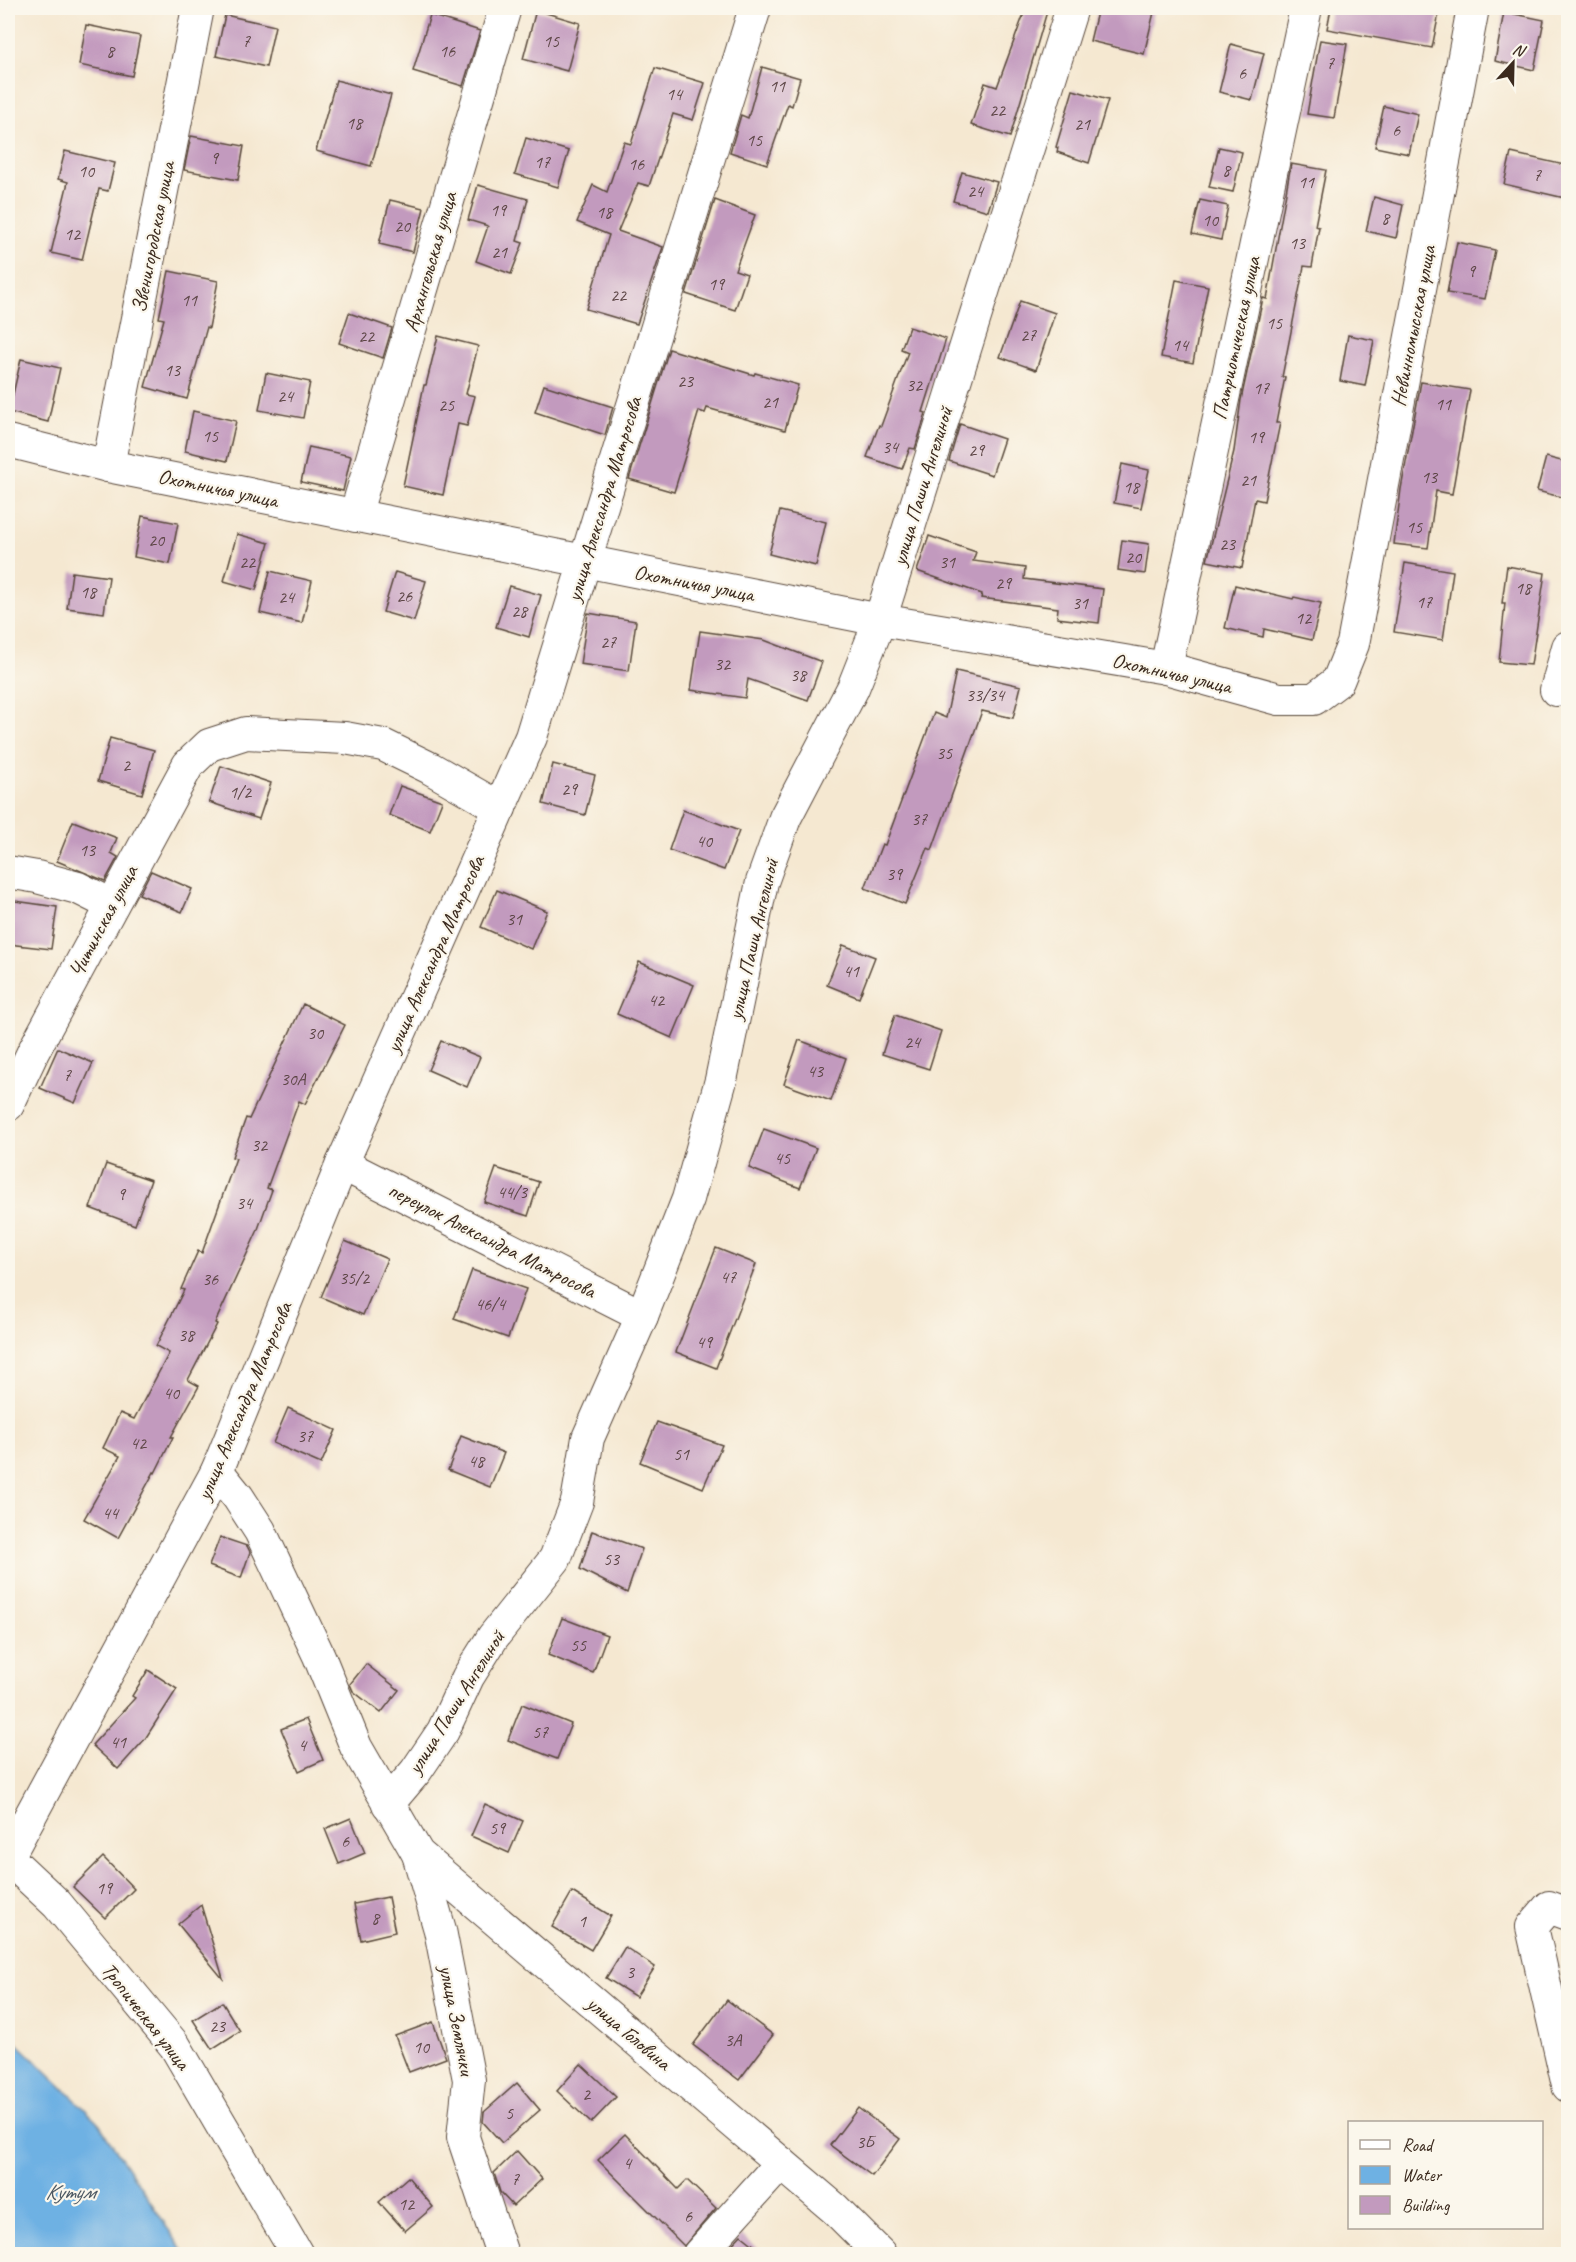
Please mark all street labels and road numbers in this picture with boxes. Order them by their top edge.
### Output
street label: Звенигородская улица [126,157,181,315]
street label: Архангельская улица [398,187,463,335]
street label: Невинномысская улица [1385,242,1442,408]
street label: Патриотическая улица [1206,252,1266,422]
street label: улица Александра Матросова [560,392,648,606]
street label: улица Паши Ангелиной [885,402,959,570]
street label: Охотничья улица [156,463,283,514]
street label: Охотничья улица [632,559,759,608]
street label: Охотничья улица [1110,647,1237,700]
street label: улица Александра Матросова [379,850,491,1058]
street label: улица Паши Ангелиной [721,855,784,1024]
street label: Читинская улица [63,859,144,981]
street label: переулок Александра Матросова [384,1176,601,1304]
street label: улица Александра Матросова [190,1296,298,1506]
street label: улица Паши Ангелиной [400,1624,511,1780]
street label: Тропическая улица [96,1957,197,2076]
street label: улица Землячки [433,1961,481,2080]
street label: улица Головина [580,1989,678,2077]

